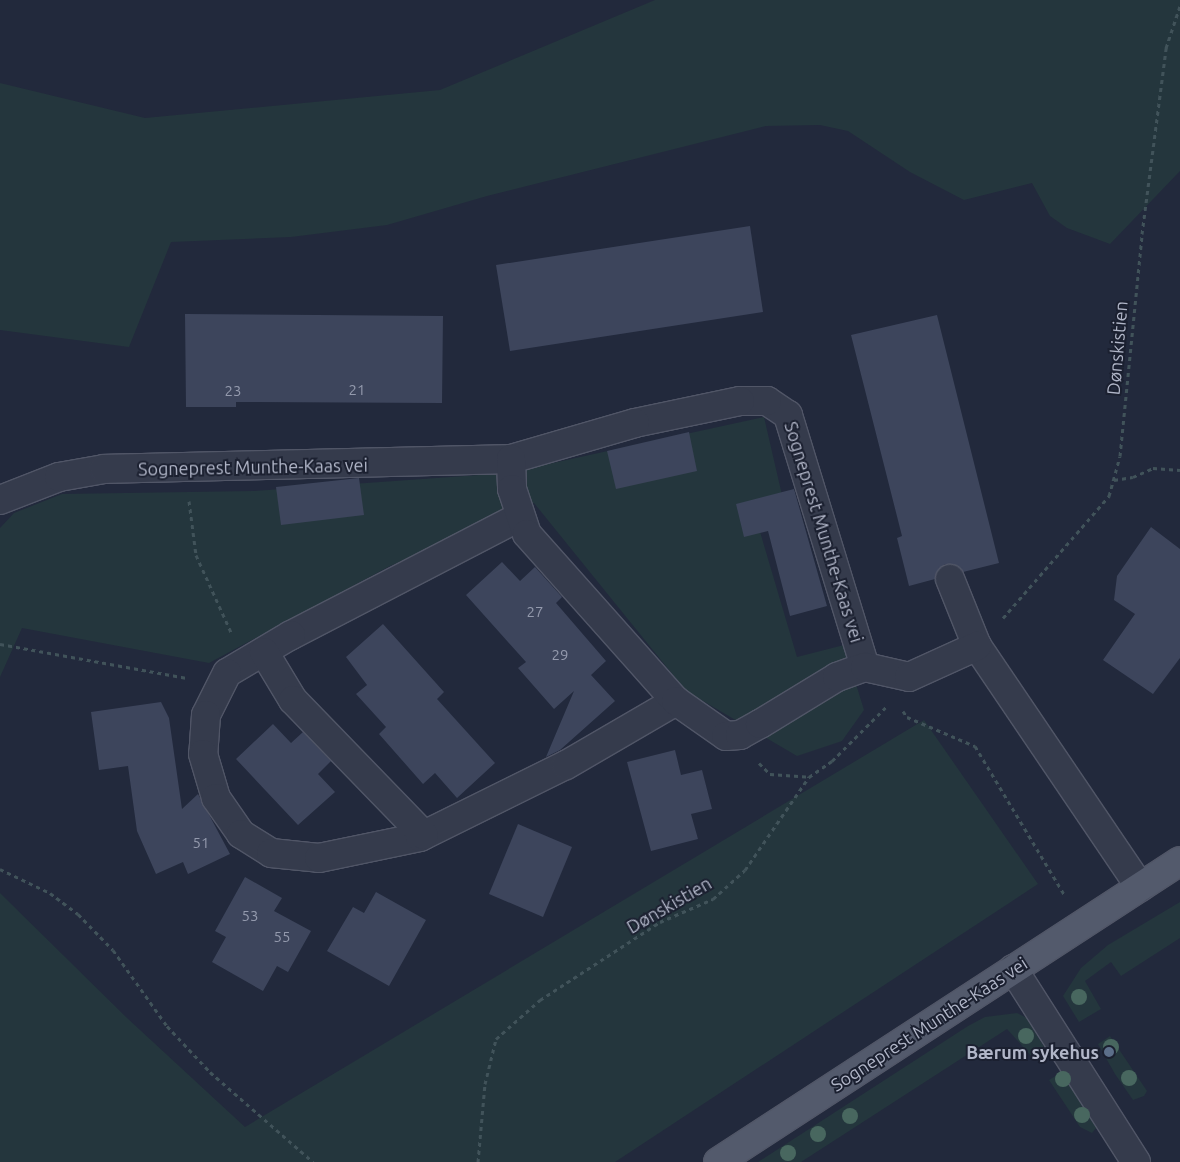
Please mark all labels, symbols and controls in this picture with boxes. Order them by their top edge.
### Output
street label: Dønskistien [1102,300,1132,396]
house number: 21 [349,381,365,399]
house number: 23 [225,382,241,400]
street label: Sogneprest Munthe-Kaas vei [780,419,868,645]
street label: Sogneprest Munthe-Kaas vei [138,454,368,480]
house number: 27 [527,603,543,621]
house number: 29 [552,646,568,664]
house number: 51 [193,834,209,852]
street label: Dønskistien [623,872,715,938]
house number: 53 [242,907,258,925]
house number: 55 [274,928,290,946]
street label: Sogneprest Munthe-Kaas vei [827,952,1031,1096]
place label: Bærum sykehus [966,1041,1099,1063]
marker: Bærum sykehus [1103,1046,1115,1058]

